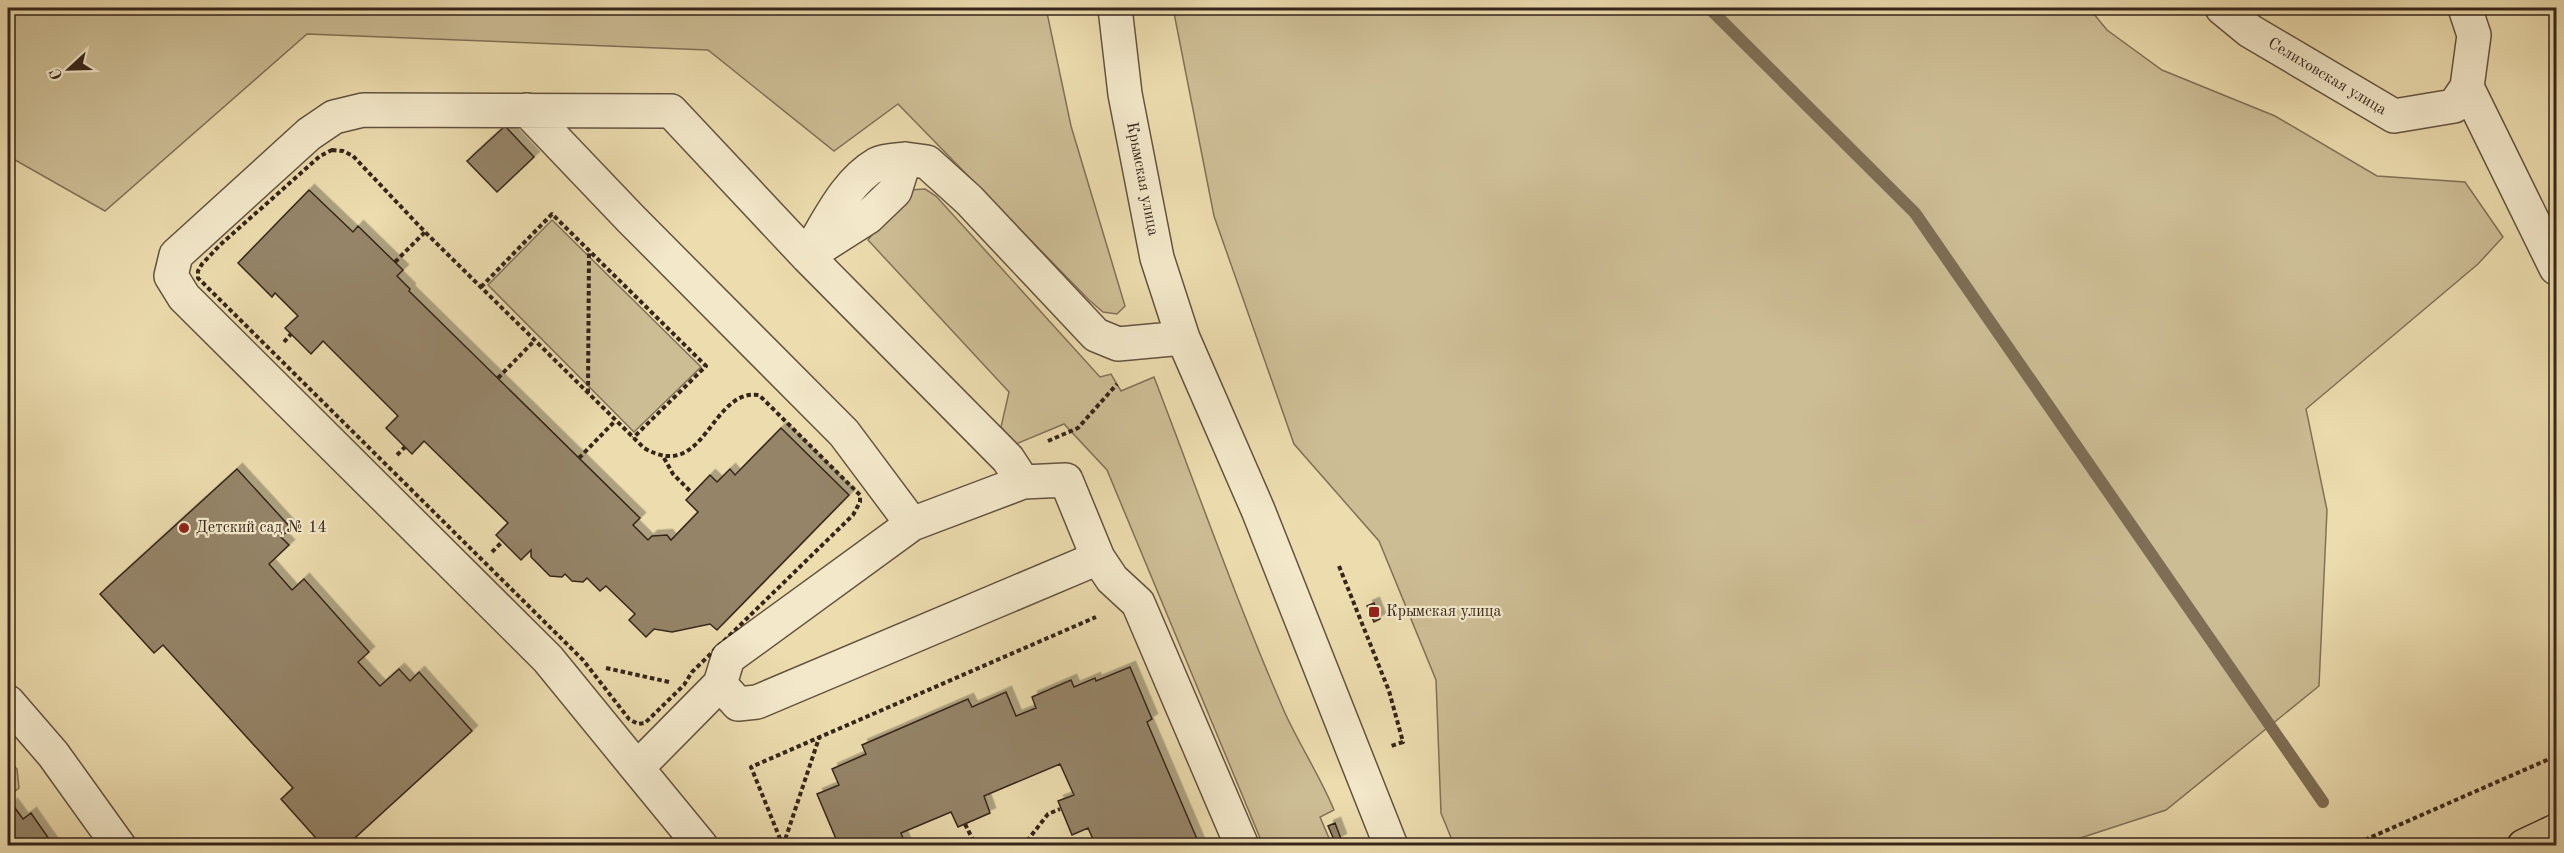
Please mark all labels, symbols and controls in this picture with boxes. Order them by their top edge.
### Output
street label: Селиховская улица [2265,35,2389,119]
north arrow [39,39,99,99]
text: С [48,66,66,82]
street label: Крымская улица [1123,121,1161,237]
place label: Детский сад № 14 [196,520,327,536]
marker: Детский сад № 14 [177,521,191,535]
place label: Крымская улица [1386,604,1502,620]
marker: Крымская улица [1367,605,1381,619]

